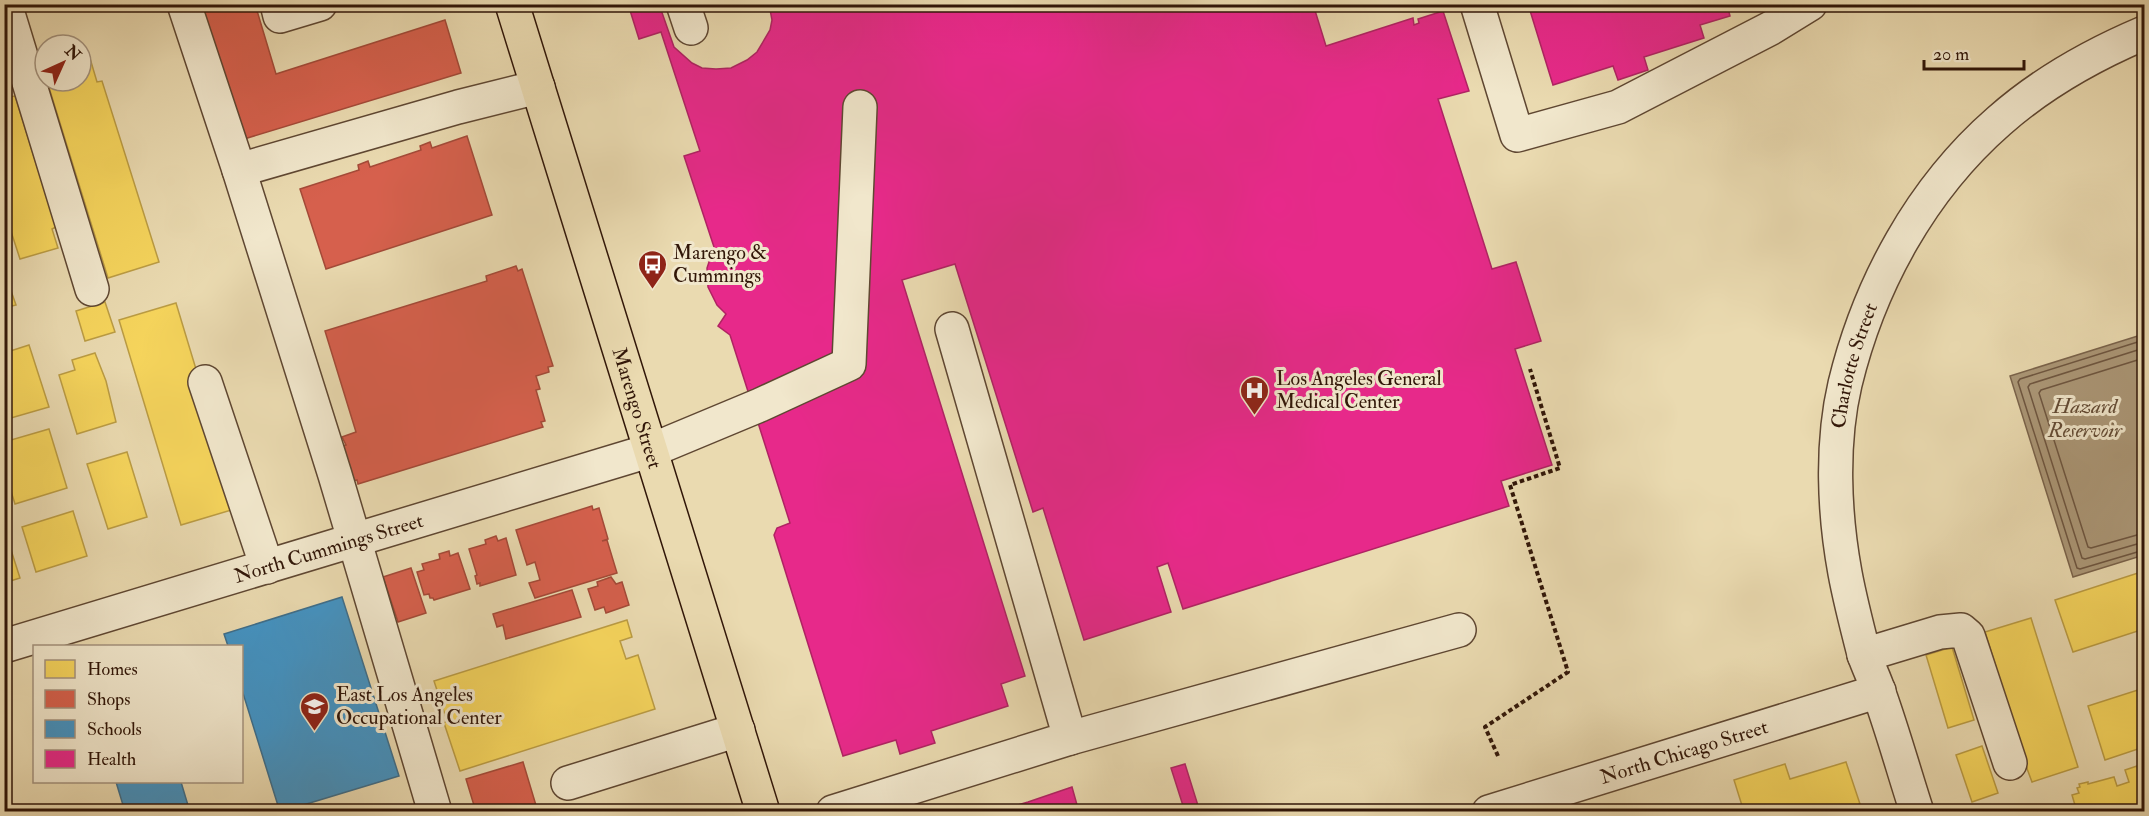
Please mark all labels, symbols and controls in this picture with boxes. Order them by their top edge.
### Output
north arrow [33,33,93,93]
scale bar [1924,33,2024,71]
text: N [60,40,86,66]
text: 20 m [1933,43,1969,66]
place label: Marengo & Cummings [673,240,767,288]
bus stop icon: Marengo & Cummings [636,248,668,290]
street label: Charlotte Street [1825,299,1883,430]
street label: Marengo Street [607,344,668,472]
place label: Los Angeles General Medical Center [1276,366,1442,414]
hospital icon: Los Angeles General Medical Center [1239,374,1271,416]
water label: Hazard Reservoir [2047,393,2123,444]
street label: North Cummings Street [231,507,427,588]
legend [33,645,243,783]
text: Homes [87,658,138,681]
place label: East Los Angeles Occupational Center [336,682,502,731]
text: Shops [87,688,130,711]
school or university icon: East Los Angeles Occupational Center [299,690,331,732]
street label: North Chicago Street [1597,714,1771,789]
text: Schools [87,718,142,741]
text: Health [87,748,137,771]

